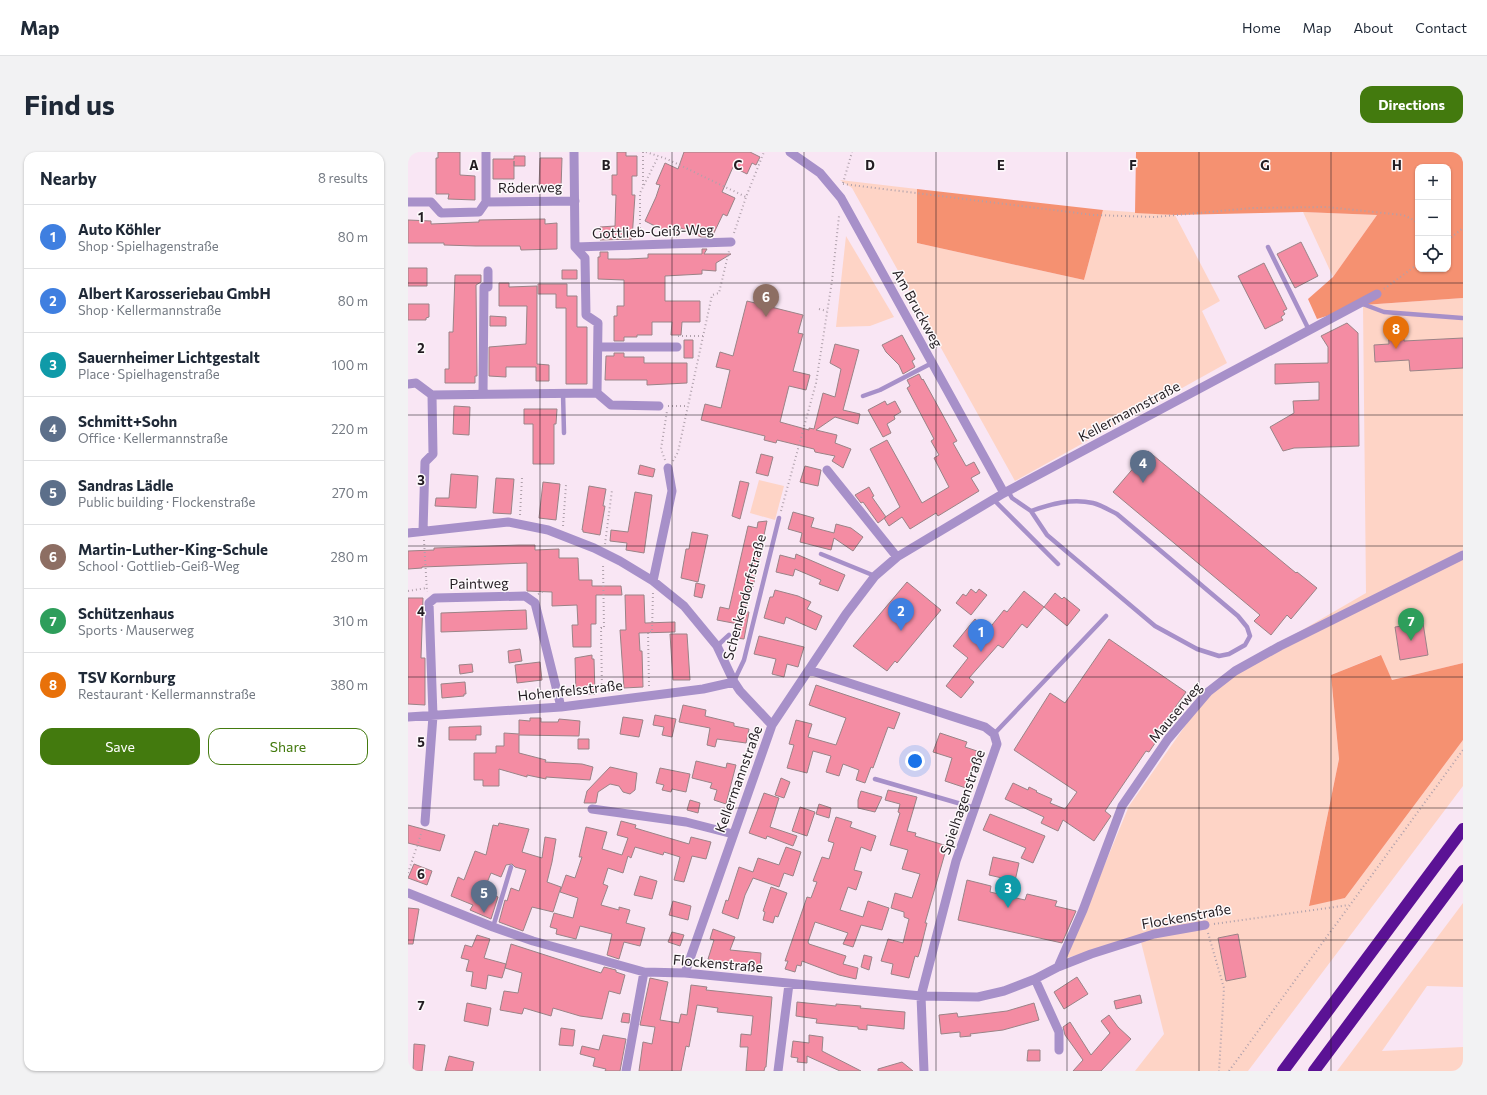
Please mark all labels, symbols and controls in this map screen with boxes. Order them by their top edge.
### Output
text: Map [20,16,59,39]
text: Home [1242,19,1281,36]
text: Map [1303,19,1331,36]
text: About [1353,19,1393,36]
text: Contact [1415,19,1467,36]
button: Directions [1360,86,1463,123]
text: Find us [24,87,115,121]
text: A [469,157,479,173]
text: B [602,157,611,173]
text: C [734,157,743,173]
text: D [865,157,875,173]
text: E [997,157,1005,173]
text: F [1129,157,1137,173]
text: G [1260,157,1270,173]
text: H [1392,157,1402,173]
map controls [1415,164,1451,272]
button: + [1415,164,1451,200]
text: Nearby [40,168,97,189]
text: 8 results [318,170,368,186]
street label: Röderweg [498,178,563,196]
button: − [1415,200,1451,236]
text: 1 [418,209,424,225]
text: Auto Köhler [78,220,161,238]
street label: Gottlieb-Geiß-Weg [592,220,715,242]
text: 1 [50,229,56,245]
text: 80 m [338,229,368,245]
button: locate [1415,236,1451,272]
text: Shop · Spielhagenstraße [78,238,219,254]
street label: Am Bruckweg [889,266,947,351]
text: Albert Karosseriebau GmbH [78,284,271,302]
pin: 6 [753,284,779,317]
text: 2 [49,293,57,309]
text: 80 m [338,293,368,309]
text: Shop · Kellermannstraße [78,302,221,318]
pin: 8 [1383,316,1409,349]
text: 2 [417,340,425,356]
text: Sauernheimer Lichtgestalt [78,348,260,366]
text: 3 [49,357,57,373]
text: 100 m [332,357,368,373]
text: Place · Spielhagenstraße [78,366,220,382]
street label: Kellermannstraße [1075,377,1183,445]
text: Schmitt+Sohn [78,412,177,430]
text: 4 [49,421,57,437]
text: 220 m [331,421,368,437]
text: Office · Kellermannstraße [78,430,228,446]
pin: 4 [1130,450,1156,483]
text: 3 [417,472,425,488]
text: Sandras Lädle [78,476,173,494]
text: 5 [49,485,57,501]
text: 270 m [332,485,368,501]
text: Public building · Flockenstraße [78,494,255,510]
street label: Schenkendorfstraße [719,532,769,662]
text: Martin-Luther-King-Schule [78,540,268,558]
text: 6 [49,549,57,565]
text: 280 m [331,549,368,565]
text: School · Gottlieb-Geiß-Weg [78,558,240,574]
street label: Paintweg [449,574,509,592]
pin: 2 [888,598,914,631]
text: 4 [417,603,425,619]
text: Schützenhaus [78,604,174,622]
pin: 7 [1398,608,1424,641]
text: 7 [49,613,57,629]
text: 310 m [333,613,368,629]
pin: 1 [968,619,994,652]
text: Sports · Mauserweg [78,622,194,638]
text: TSV Kornburg [78,668,175,686]
street label: Hohenfelsstraße [517,676,623,704]
text: 8 [49,677,57,693]
text: 380 m [330,677,368,693]
street label: Mauserweg [1145,678,1205,746]
text: Restaurant · Kellermannstraße [78,686,256,702]
street label: Kellermannstraße [711,723,765,835]
button: Save [40,728,200,765]
button: Share [208,728,368,765]
text: 5 [417,734,425,750]
street label: Spielhagenstraße [936,747,988,857]
your location [905,751,925,771]
text: 6 [417,866,425,882]
pin: 3 [995,875,1021,908]
pin: 5 [471,880,497,913]
street label: Flockenstraße [1140,900,1232,932]
street label: Flockenstraße [672,951,764,975]
text: 7 [417,997,425,1013]

